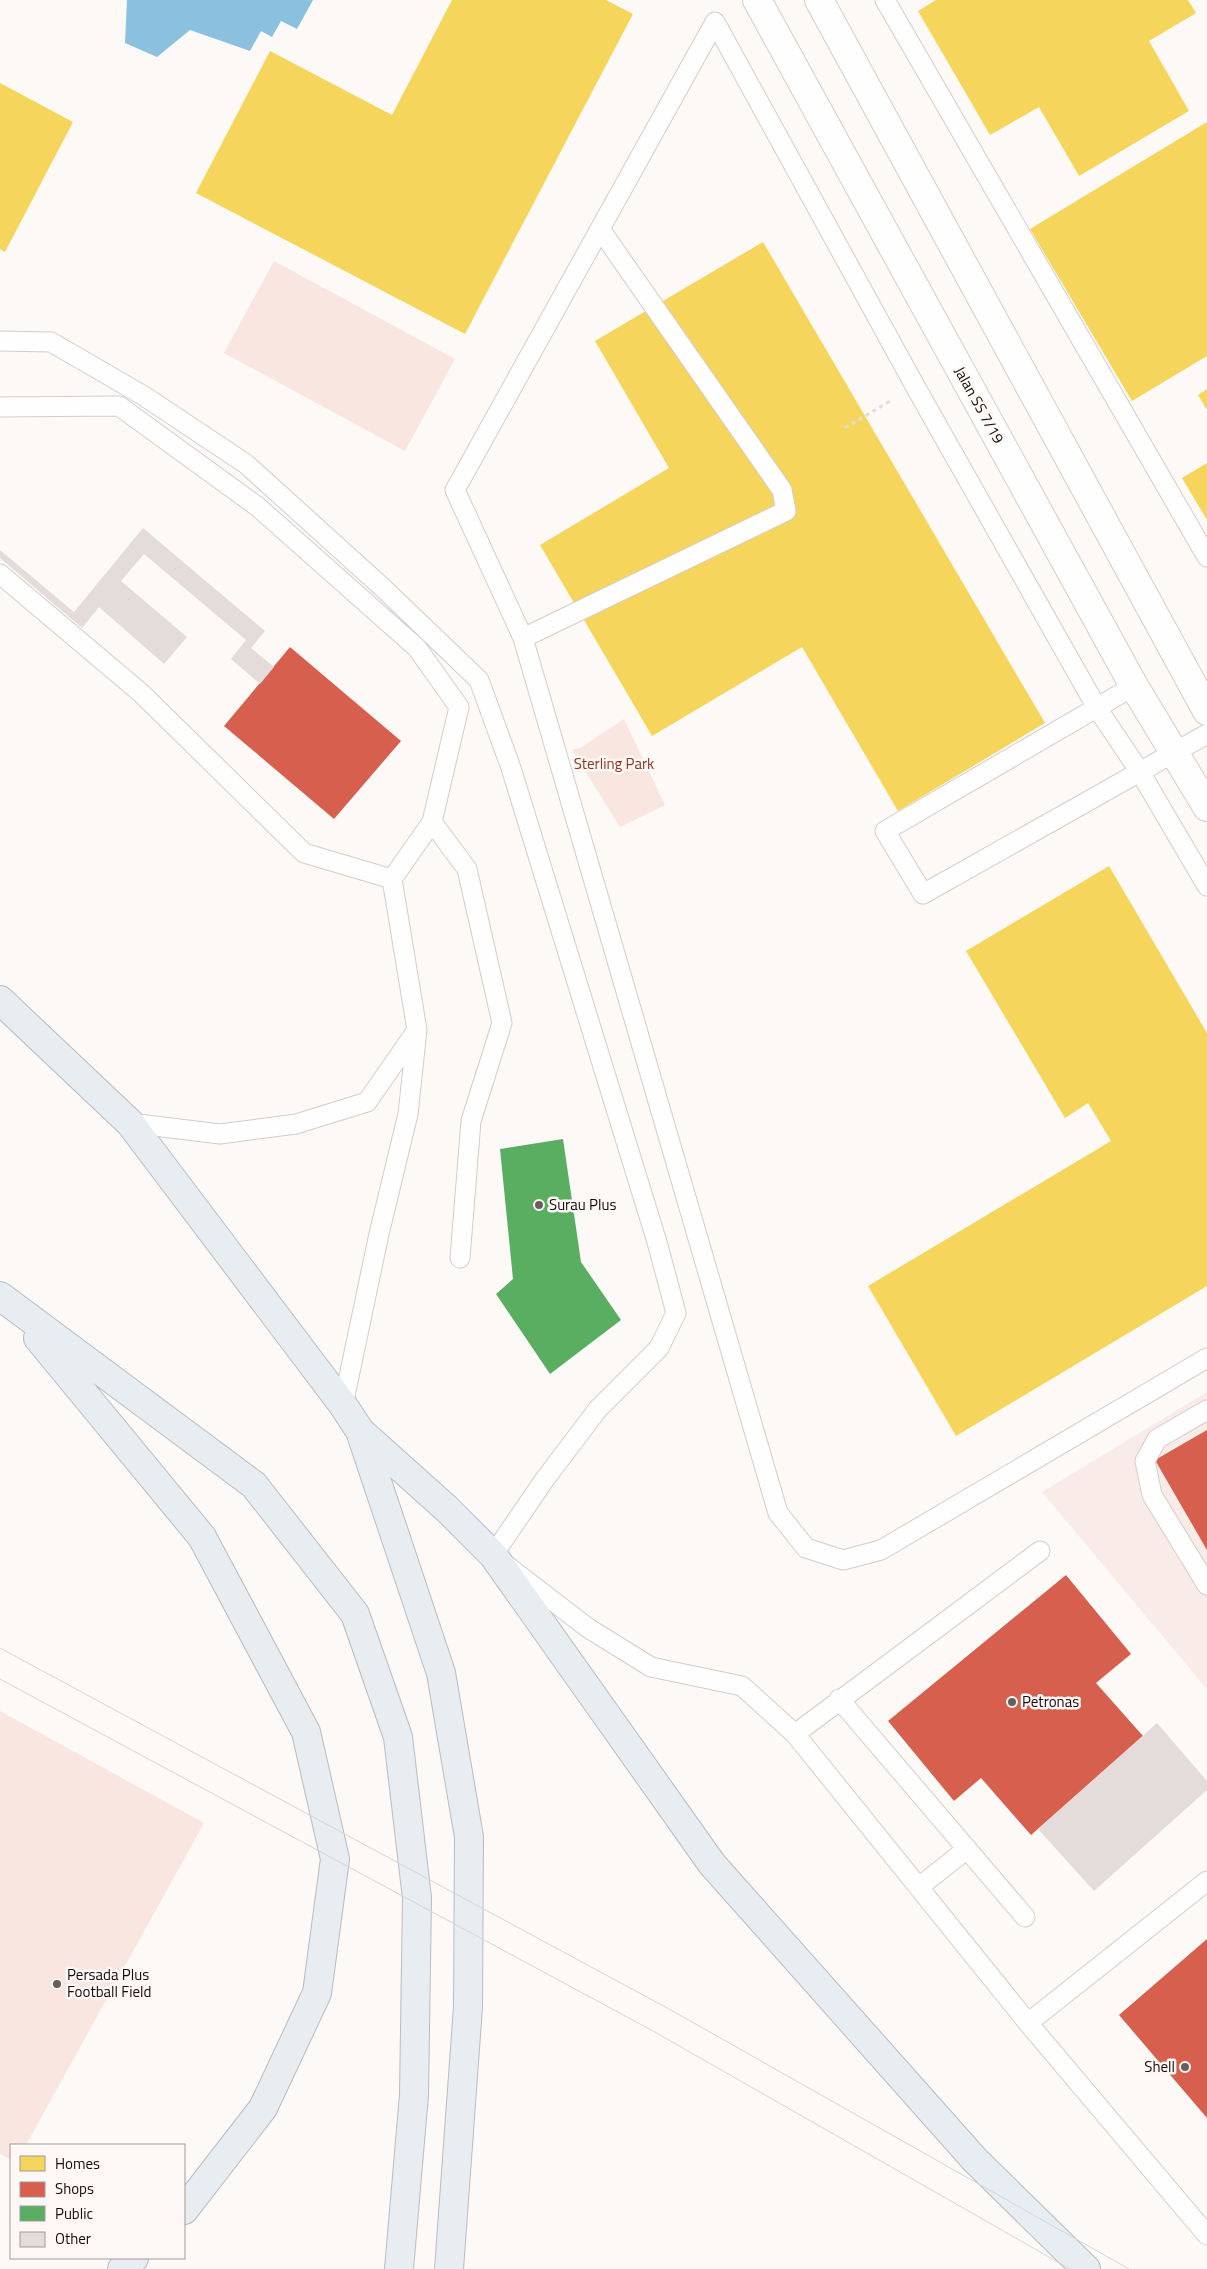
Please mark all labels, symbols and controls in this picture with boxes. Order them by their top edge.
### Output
street label: Jalan SS 7/19 [949,362,1010,448]
park label: Sterling Park [574,752,654,775]
place label: Surau Plus [549,1193,616,1216]
marker: Surau Plus [533,1199,545,1211]
place label: Petronas [1022,1690,1079,1713]
marker: Petronas [1006,1696,1018,1708]
place label: Persada Plus Football Field [67,1963,151,2003]
marker: Persada Plus Football Field [51,1978,63,1990]
place label: Shell [1144,2055,1175,2078]
marker: Shell [1179,2061,1191,2073]
legend [10,2144,185,2259]
text: Homes [55,2152,100,2175]
text: Shops [55,2177,94,2200]
text: Public [55,2202,93,2225]
text: Other [55,2227,91,2250]

